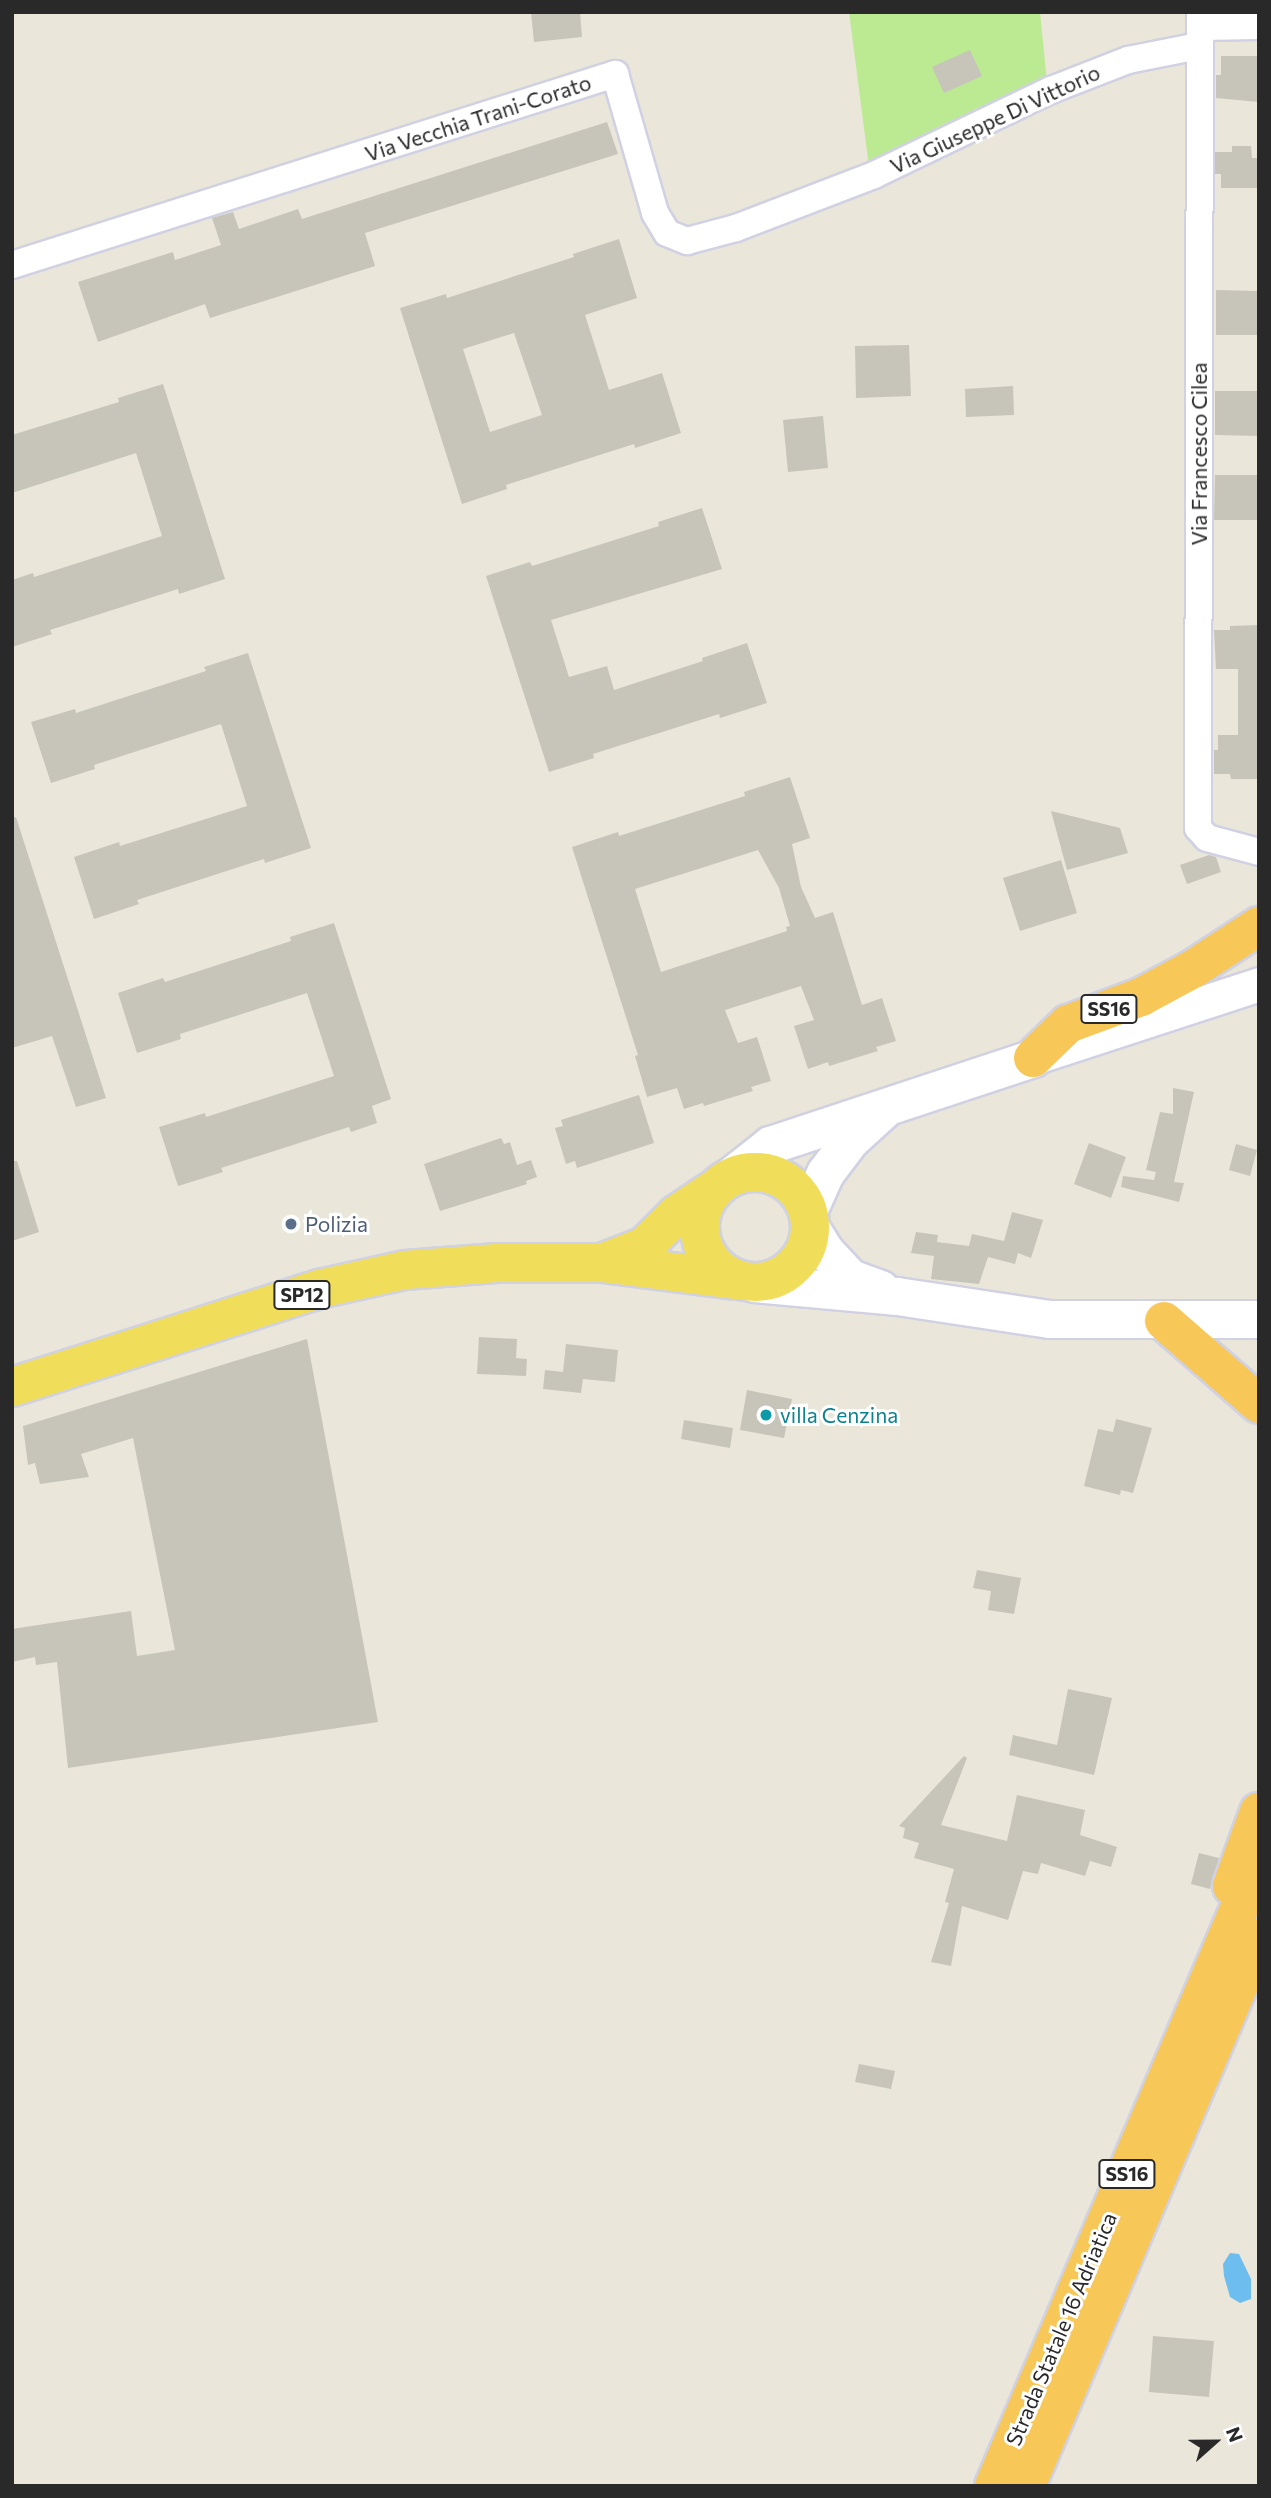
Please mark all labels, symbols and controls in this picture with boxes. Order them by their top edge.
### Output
street label: Via Giuseppe Di Vittorio [886,59,1104,179]
street label: Via Vecchia Trani-Corato [362,70,594,166]
street label: Via Francesco Cilea [1186,363,1212,545]
road number: SS16 [1079,993,1139,1024]
place label: Polizia [305,1211,368,1237]
marker: Polizia [283,1216,299,1232]
road number: SP12 [272,1280,332,1310]
place label: villa Cenzina [780,1402,898,1428]
marker: villa Cenzina [758,1407,774,1423]
road number: SS16 [1097,2158,1157,2190]
street label: Strada Statale 16 Adriatica [1000,2209,1122,2449]
north arrow [1180,2407,1250,2477]
text: N [1222,2424,1248,2445]

